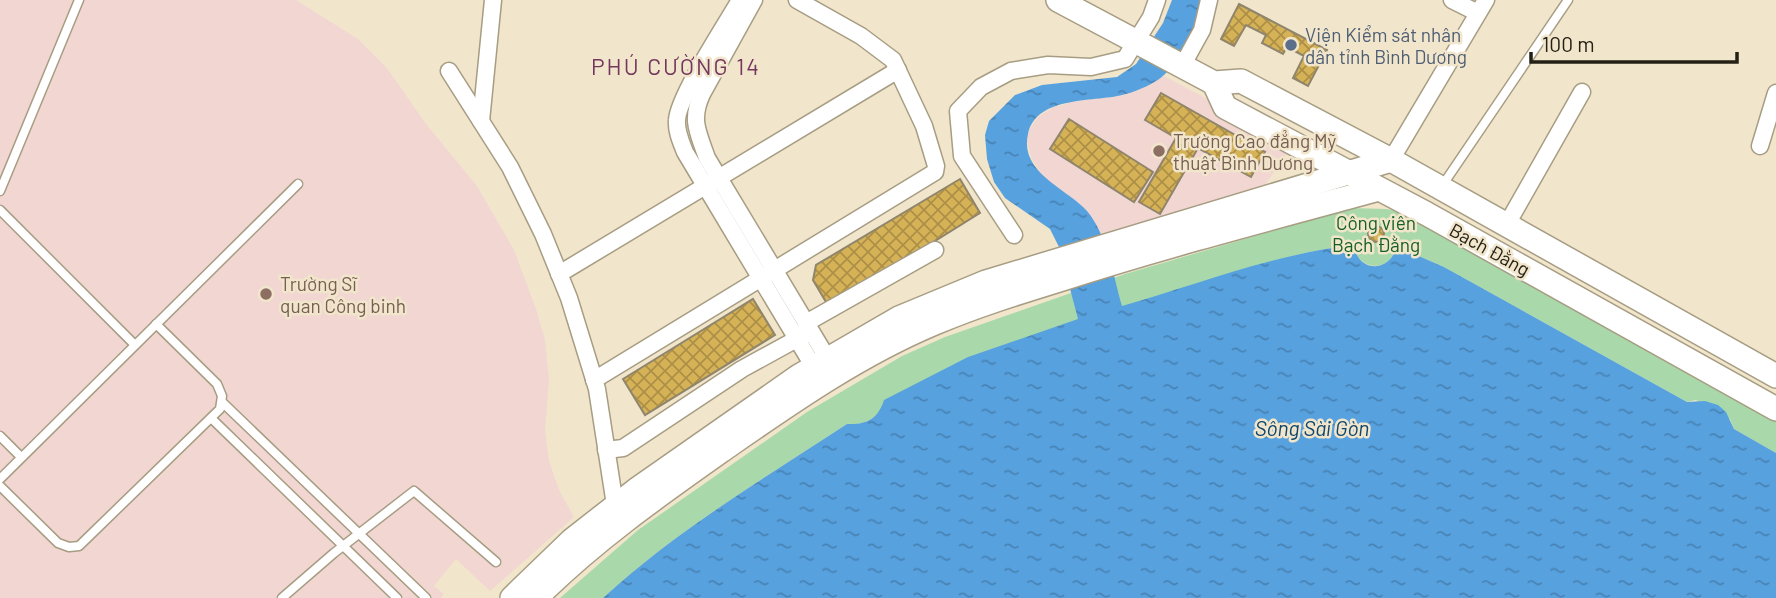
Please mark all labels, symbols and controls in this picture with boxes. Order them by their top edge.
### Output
scale bar [1531,21,1738,65]
place label: Viện Kiểm sát nhân dân tỉnh Bình Dương [1305,23,1467,68]
text: 100 m [1542,31,1595,56]
marker: Viện Kiểm sát nhân dân tỉnh Bình Dương [1283,37,1299,53]
district label: PHÚ CƯỜNG 14 [591,52,761,80]
place label: Trường Cao đẳng Mỹ thuật Bình Dương [1173,129,1336,174]
marker: Trường Cao đẳng Mỹ thuật Bình Dương [1151,143,1167,159]
park label: Công viên Bạch Đằng [1332,211,1420,256]
street label: Bạch Đằng [1446,218,1534,280]
place label: Trường Sĩ quan Công binh [280,272,406,317]
marker: Trường Sĩ quan Công binh [258,286,274,302]
water label: Sông Sài Gòn [1255,415,1369,440]

